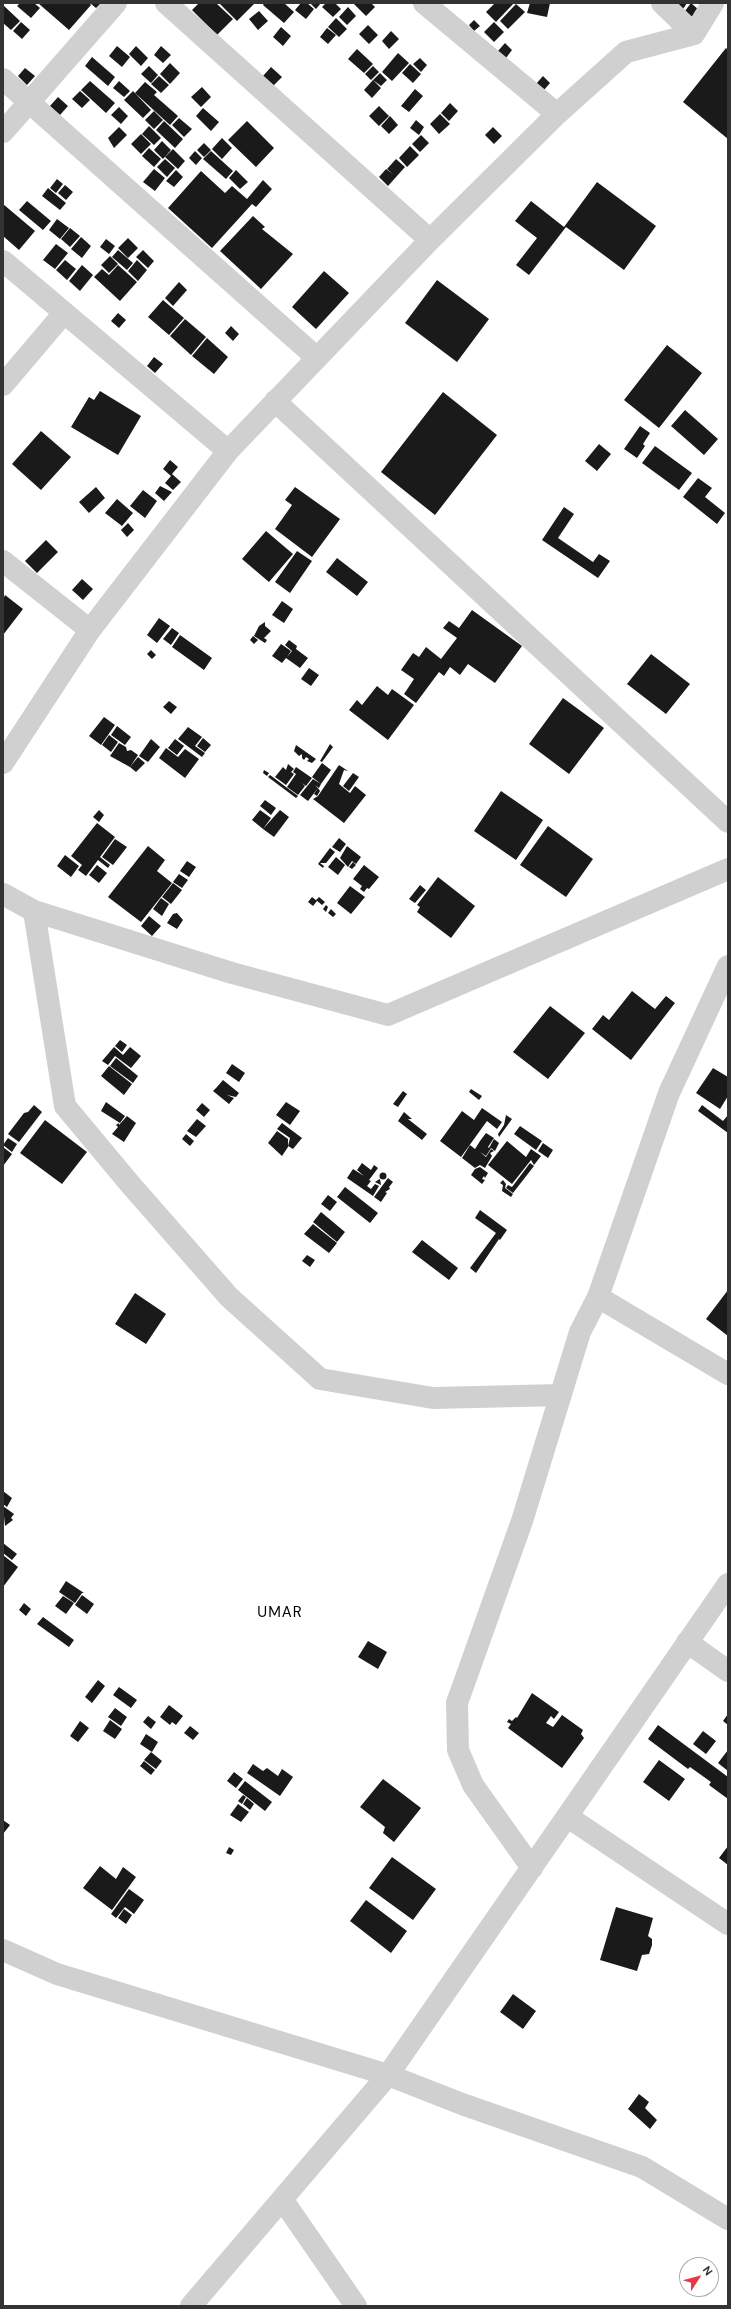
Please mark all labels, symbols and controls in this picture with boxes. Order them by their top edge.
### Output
district label: UMAR [257,1604,303,1622]
north arrow [679,2257,719,2297]
text: N [700,2263,716,2278]

